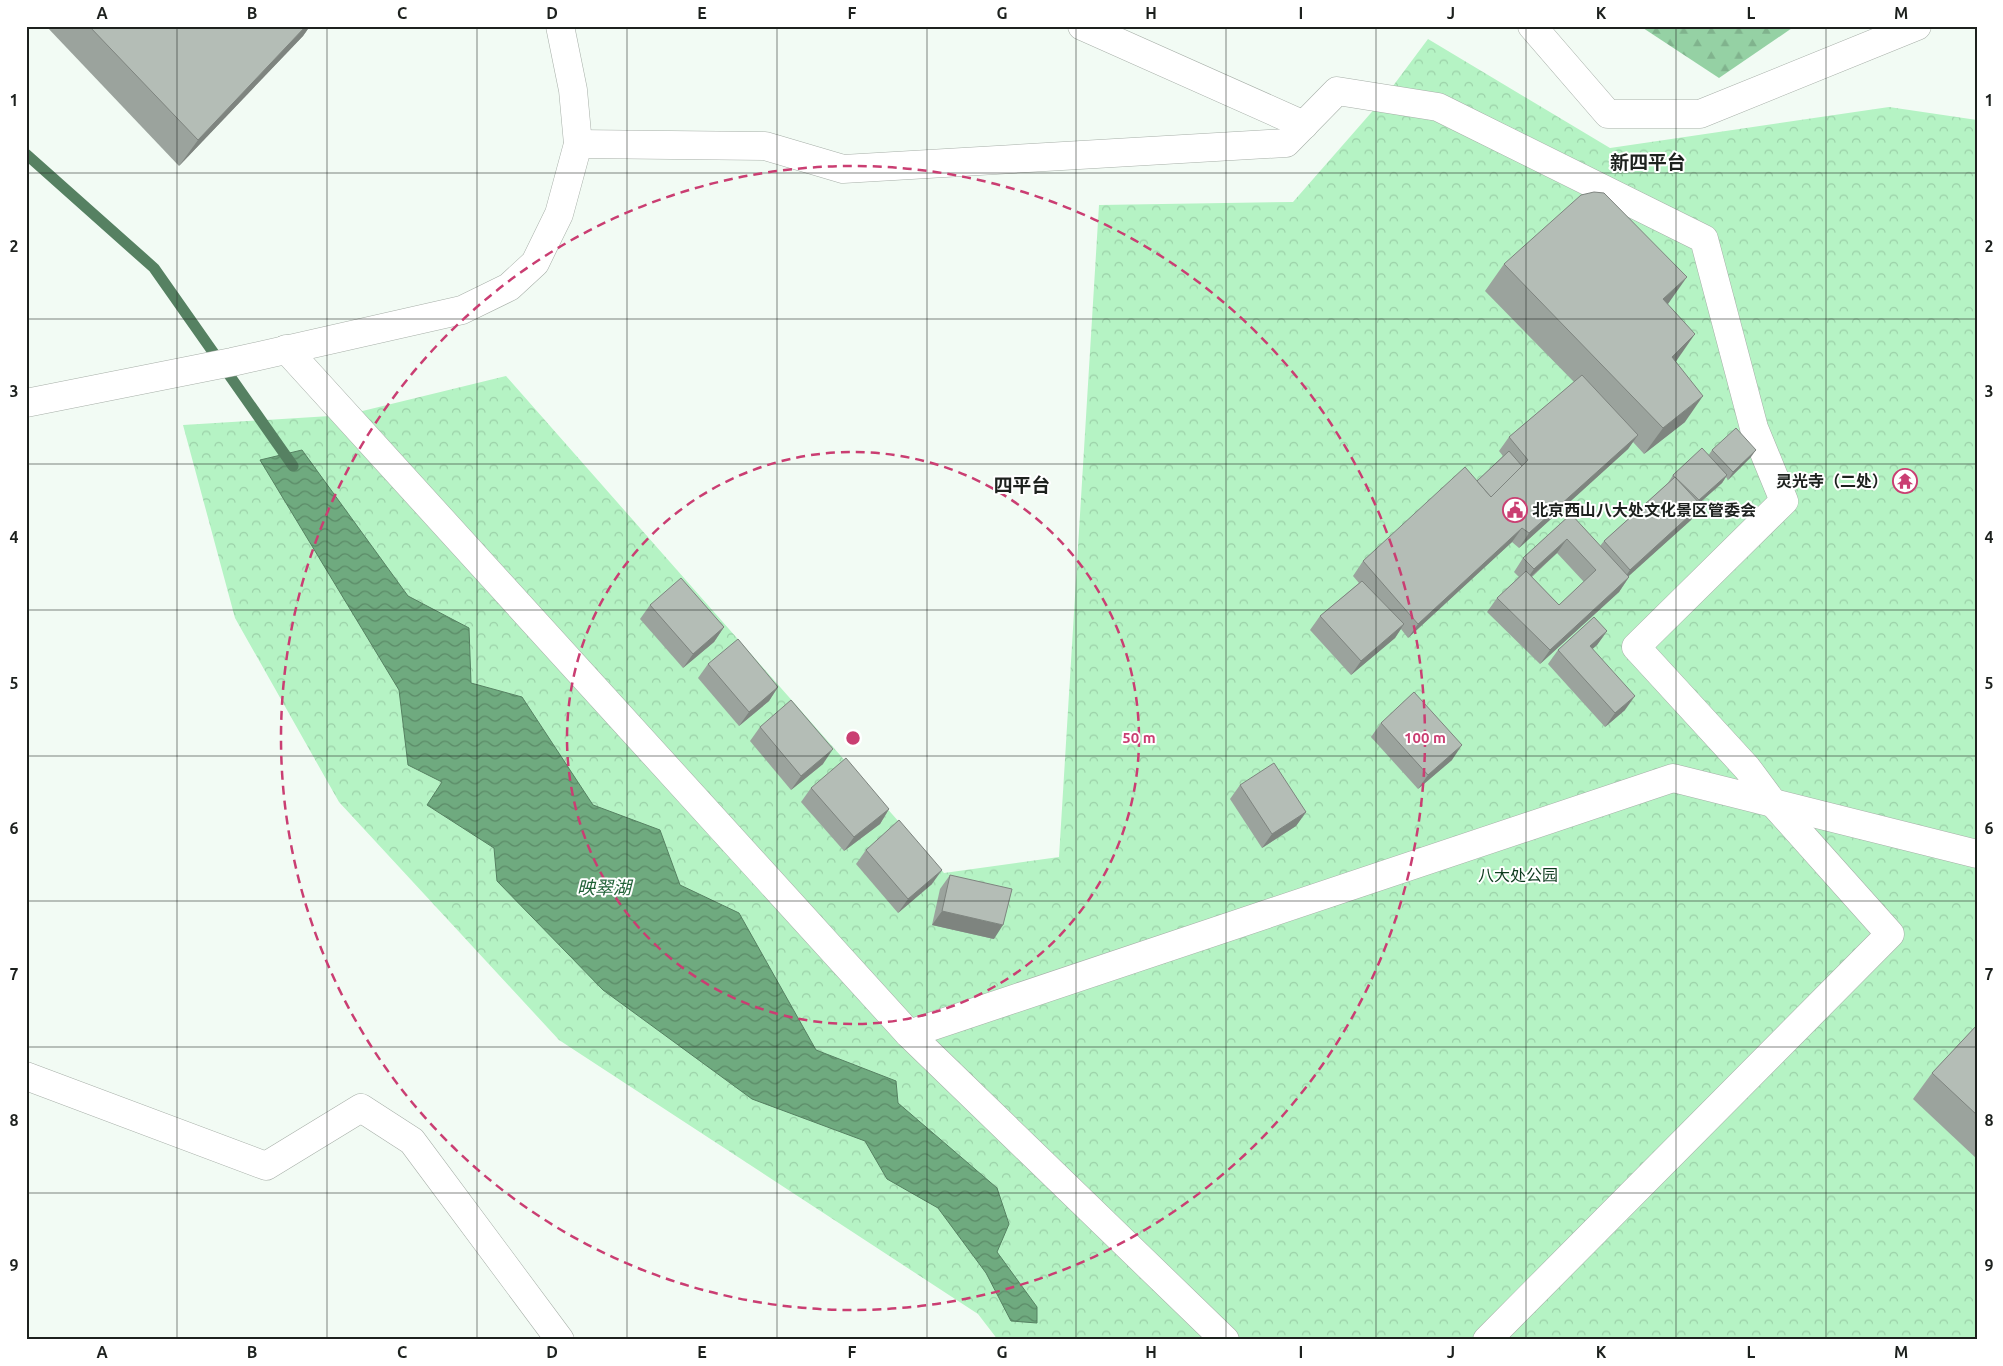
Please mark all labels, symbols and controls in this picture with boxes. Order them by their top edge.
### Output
text: A [96,4,108,22]
text: B [247,4,257,22]
text: C [397,4,407,22]
text: D [546,4,558,22]
text: E [697,4,707,22]
text: F [848,4,857,22]
text: G [996,4,1008,22]
text: H [1145,4,1157,22]
text: I [1299,4,1303,22]
text: J [1447,4,1455,22]
text: K [1596,4,1607,22]
text: L [1747,4,1756,22]
text: M [1894,4,1908,22]
text: 1 [9,91,19,109]
text: 1 [1984,91,1994,109]
district label: 新四平台 [1610,151,1686,173]
text: 2 [9,237,19,255]
text: 2 [1984,237,1994,255]
text: 3 [9,382,19,400]
text: 3 [1984,382,1994,400]
temple icon: 灵光寺（二处） [1892,468,1918,494]
place label: 灵光寺（二处） [1776,472,1888,490]
district label: 四平台 [993,474,1051,496]
public building icon: 北京西山八大处文化景区管委会 [1502,497,1528,523]
place label: 北京西山八大处文化景区管委会 [1532,501,1756,519]
text: 4 [9,528,19,546]
text: 4 [1984,528,1994,546]
text: 5 [9,674,19,692]
text: 5 [1984,674,1994,692]
centre of rings [844,729,862,747]
text: 50 m [1122,729,1156,746]
text: 100 m [1404,729,1446,746]
text: 6 [9,819,19,837]
text: 6 [1984,819,1994,837]
park label: 八大处公园 [1478,866,1558,884]
water label: 映翠湖 [577,877,634,897]
text: 7 [9,965,19,983]
text: 7 [1984,965,1994,983]
text: 8 [9,1111,19,1129]
text: 8 [1984,1111,1994,1129]
text: 9 [9,1256,19,1274]
text: 9 [1984,1256,1994,1274]
text: A [96,1343,108,1361]
text: B [247,1343,257,1361]
text: C [397,1343,407,1361]
text: D [546,1343,558,1361]
text: E [697,1343,707,1361]
text: F [848,1343,857,1361]
text: G [996,1343,1008,1361]
text: H [1145,1343,1157,1361]
text: I [1299,1343,1303,1361]
text: J [1447,1343,1455,1361]
text: K [1596,1343,1607,1361]
text: L [1747,1343,1756,1361]
text: M [1894,1343,1908,1361]

